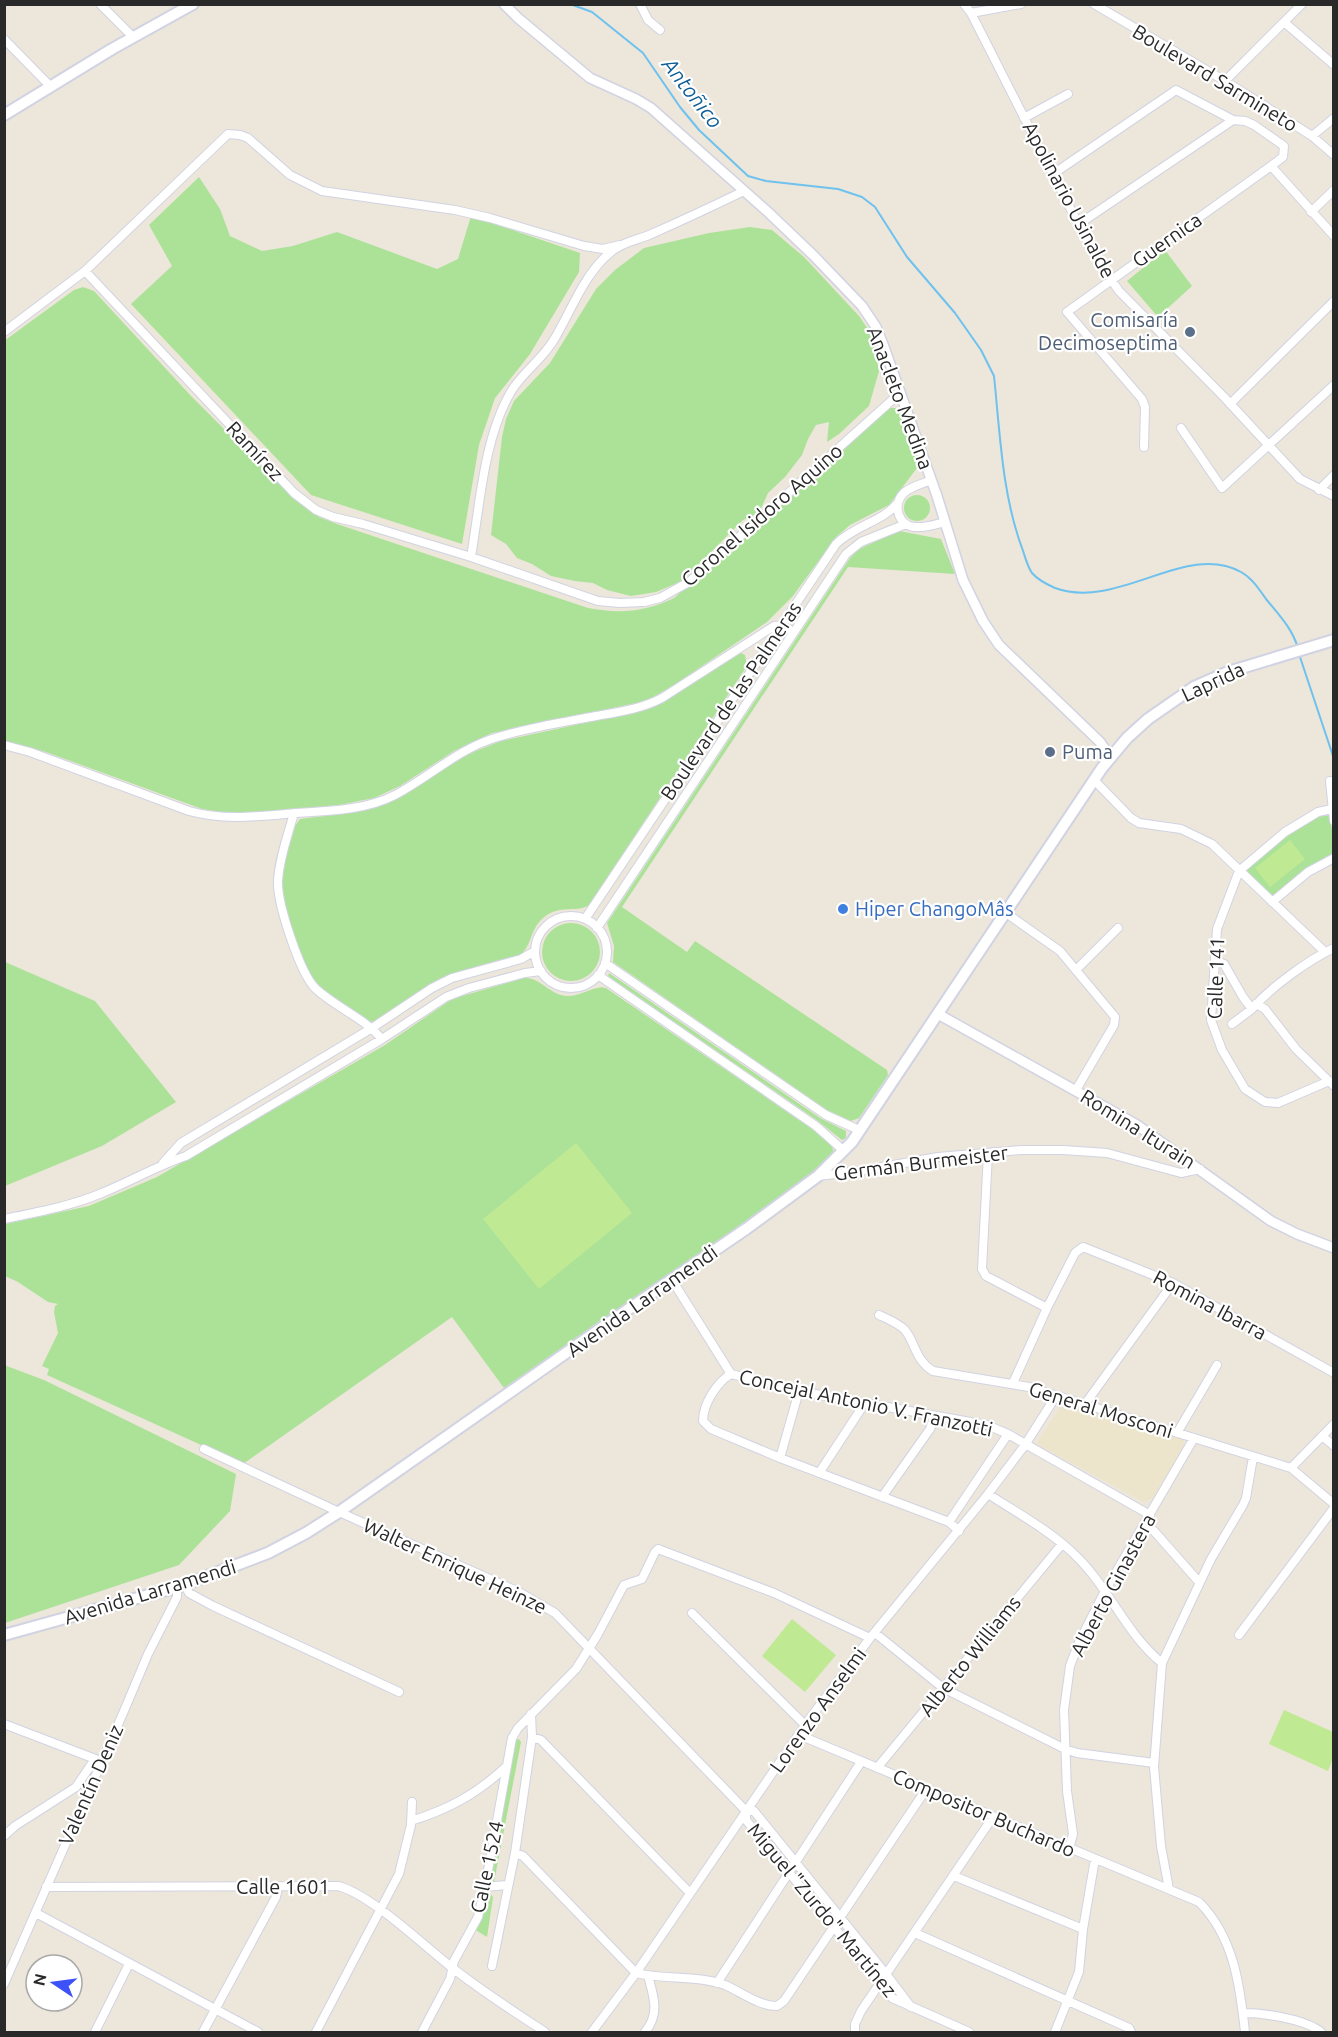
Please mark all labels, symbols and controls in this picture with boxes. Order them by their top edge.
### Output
street label: Boulevard Sarmineto [1129,19,1302,136]
water label: Antoñico [657,52,728,132]
street label: Apolinario Usinalde [1018,118,1120,282]
street label: Guernica [1128,207,1206,272]
place label: Comisaría Decimoseptima [1038,308,1178,354]
street label: Anacleto Medina [863,323,938,472]
marker: Comisaría Decimoseptima [1183,325,1197,339]
street label: Ramírez [222,416,289,485]
street label: Coronel Isidoro Aquino [677,439,847,591]
street label: Boulevard de las Palmeras [656,597,806,804]
street label: Laprida [1178,657,1248,706]
place label: Puma [1062,740,1113,763]
marker: Puma [1043,745,1057,759]
place label: Hiper ChangoMâs [855,897,1014,920]
marker: Hiper ChangoMâs [836,902,850,916]
street label: Calle 141 [1203,936,1228,1020]
street label: Romina Iturain [1077,1084,1200,1173]
street label: Germán Burmeister [832,1140,1010,1185]
street label: Avenida Larramendi [562,1240,721,1361]
street label: Romina Ibarra [1150,1265,1271,1344]
street label: Concejal Antonio V. Franzotti [737,1364,995,1441]
street label: General Mosconi [1026,1377,1176,1442]
street label: Alberto Ginastera [1065,1510,1160,1660]
street label: Walter Enrique Heinze [360,1513,551,1618]
street label: Avenida Larramendi [61,1554,239,1629]
street label: Alberto Williams [914,1591,1025,1720]
street label: Lorenzo Anselmi [765,1643,871,1777]
street label: Valentín Deniz [54,1721,127,1849]
street label: Compositor Buchardo [890,1764,1079,1861]
street label: Miguel "Zurdo" Martínez [743,1818,902,2001]
street label: Calle 1524 [466,1819,508,1915]
street label: Calle 1601 [236,1875,330,1898]
north arrow [24,1953,84,2013]
text: N [29,1972,49,1987]

